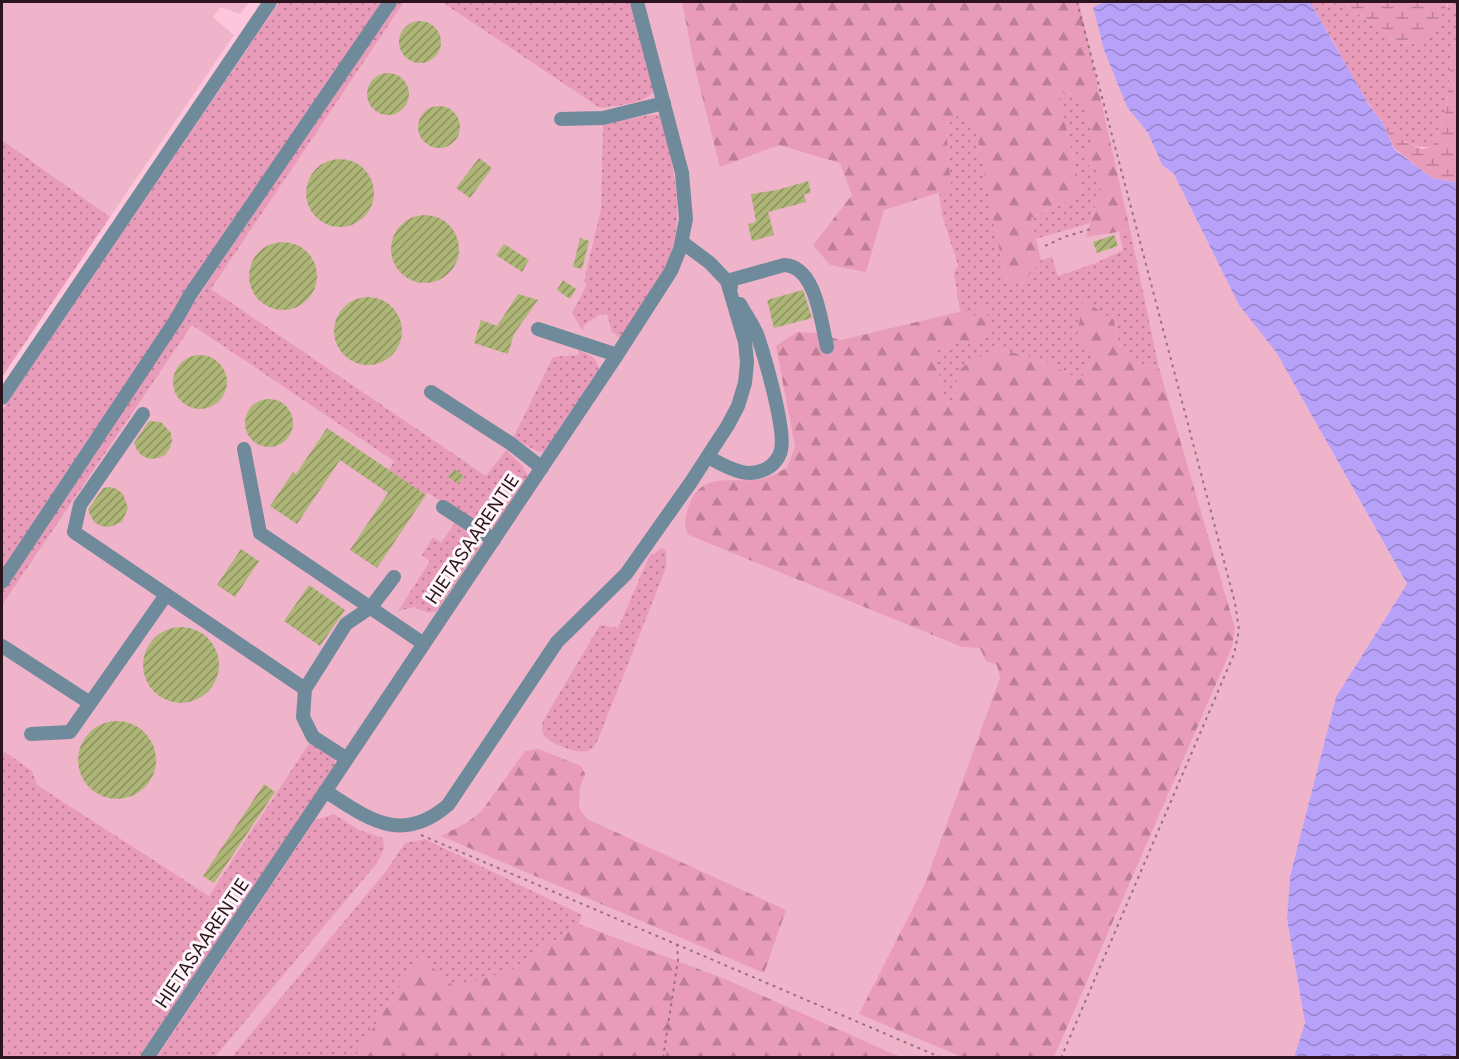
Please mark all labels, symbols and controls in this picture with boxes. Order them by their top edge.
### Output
street label: HIETASAARENTIE [421,470,523,608]
street label: HIETASAARENTIE [151,874,253,1012]

